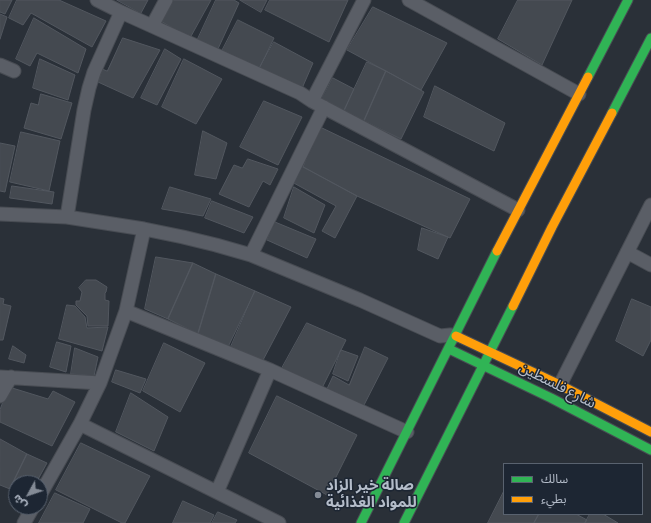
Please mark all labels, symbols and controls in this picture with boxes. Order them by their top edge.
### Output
street label: شارع فلسطين [516,359,598,413]
legend [503,463,643,515]
text: سالك [541,469,568,488]
north arrow [8,475,48,515]
place label: صالة خير الزاد للمواد الغذائية [326,477,417,512]
text: بطيء [541,489,567,508]
marker: صالة خير الزاد للمواد الغذائية [313,490,323,500]
text: ش [9,491,31,513]

